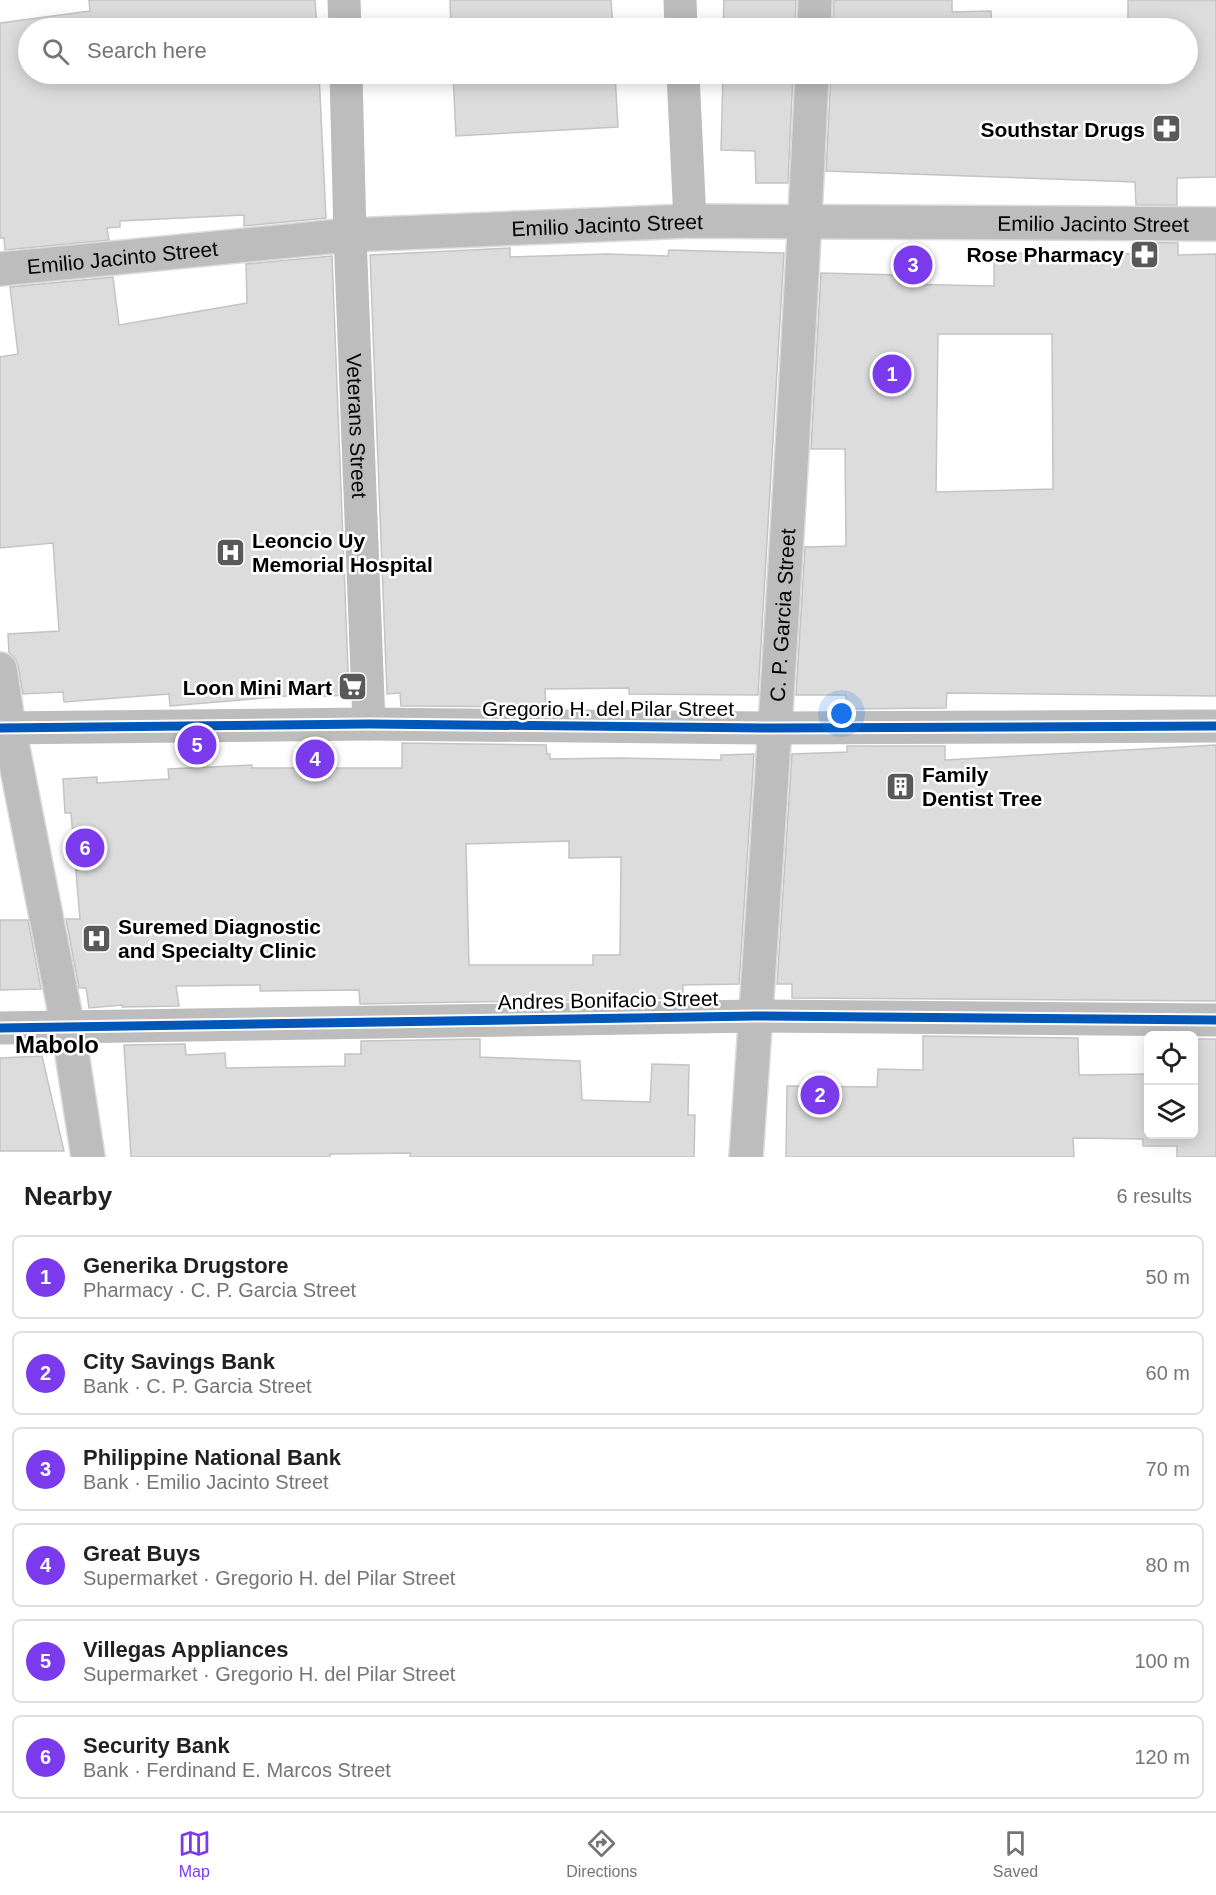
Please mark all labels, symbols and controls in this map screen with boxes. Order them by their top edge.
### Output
search box [18,18,1198,84]
icon: search [39,35,72,68]
text: Search here [87,38,207,63]
pharmacy icon: Southstar Drugs [1150,113,1182,145]
place label: Southstar Drugs [980,118,1145,141]
street label: Emilio Jacinto Street [511,209,703,240]
street label: Emilio Jacinto Street [997,211,1189,235]
street label: Emilio Jacinto Street [26,236,219,278]
pharmacy icon: Rose Pharmacy [1129,238,1161,270]
pin: 3 [894,242,932,288]
place label: Rose Pharmacy [966,243,1124,266]
pin: 1 [872,352,912,397]
street label: Veterans Street [343,353,372,499]
street label: C. P. Garcia Street [765,528,799,703]
place label: Leoncio Uy Memorial Hospital [252,529,433,576]
hospital icon: Leoncio Uy Memorial Hospital [215,536,247,568]
supermarket icon: Loon Mini Mart [337,671,369,703]
place label: Loon Mini Mart [183,676,332,699]
street label: Gregorio H. del Pilar Street [482,697,734,720]
your location [827,699,856,728]
pin: 5 [178,722,216,768]
pin: 4 [296,736,334,782]
place label: Family Dentist Tree [922,763,1042,810]
building icon: Family Dentist Tree [885,770,917,802]
pin: 6 [66,826,104,870]
place label: Suremed Diagnostic and Specialty Clinic [118,915,321,962]
hospital icon: Suremed Diagnostic and Specialty Clinic [81,922,113,954]
street label: Andres Bonifacio Street [498,987,719,1013]
district label: Mabolo [15,1031,99,1058]
map controls [1144,1031,1198,1139]
button: locate [1144,1031,1198,1085]
pin: 2 [800,1072,840,1118]
button: layers [1144,1085,1198,1139]
text: Nearby [24,1181,112,1211]
text: 6 results [1116,1185,1192,1207]
text: Generika Drugstore [83,1253,288,1278]
text: 1 [40,1266,51,1288]
text: 50 m [1146,1266,1190,1288]
text: Pharmacy · C. P. Garcia Street [83,1279,356,1301]
text: City Savings Bank [83,1349,275,1374]
text: 2 [40,1362,51,1384]
text: 60 m [1146,1362,1190,1384]
text: Bank · C. P. Garcia Street [83,1375,312,1397]
text: Philippine National Bank [83,1445,341,1470]
text: 3 [40,1458,51,1480]
text: 70 m [1146,1458,1190,1480]
text: Bank · Emilio Jacinto Street [83,1471,329,1493]
text: Great Buys [83,1541,200,1566]
text: 4 [40,1554,51,1576]
text: 80 m [1146,1554,1190,1576]
text: Supermarket · Gregorio H. del Pilar Street [83,1567,455,1589]
text: Villegas Appliances [83,1637,288,1662]
text: 5 [40,1650,51,1672]
text: 100 m [1134,1650,1190,1672]
text: Supermarket · Gregorio H. del Pilar Street [83,1663,455,1685]
text: Security Bank [83,1733,230,1758]
text: 6 [40,1746,51,1768]
text: 120 m [1134,1746,1190,1768]
text: Bank · Ferdinand E. Marcos Street [83,1759,391,1781]
tab: Map [178,1827,211,1881]
tab: Directions [566,1827,637,1881]
tab: Saved [993,1827,1038,1881]

